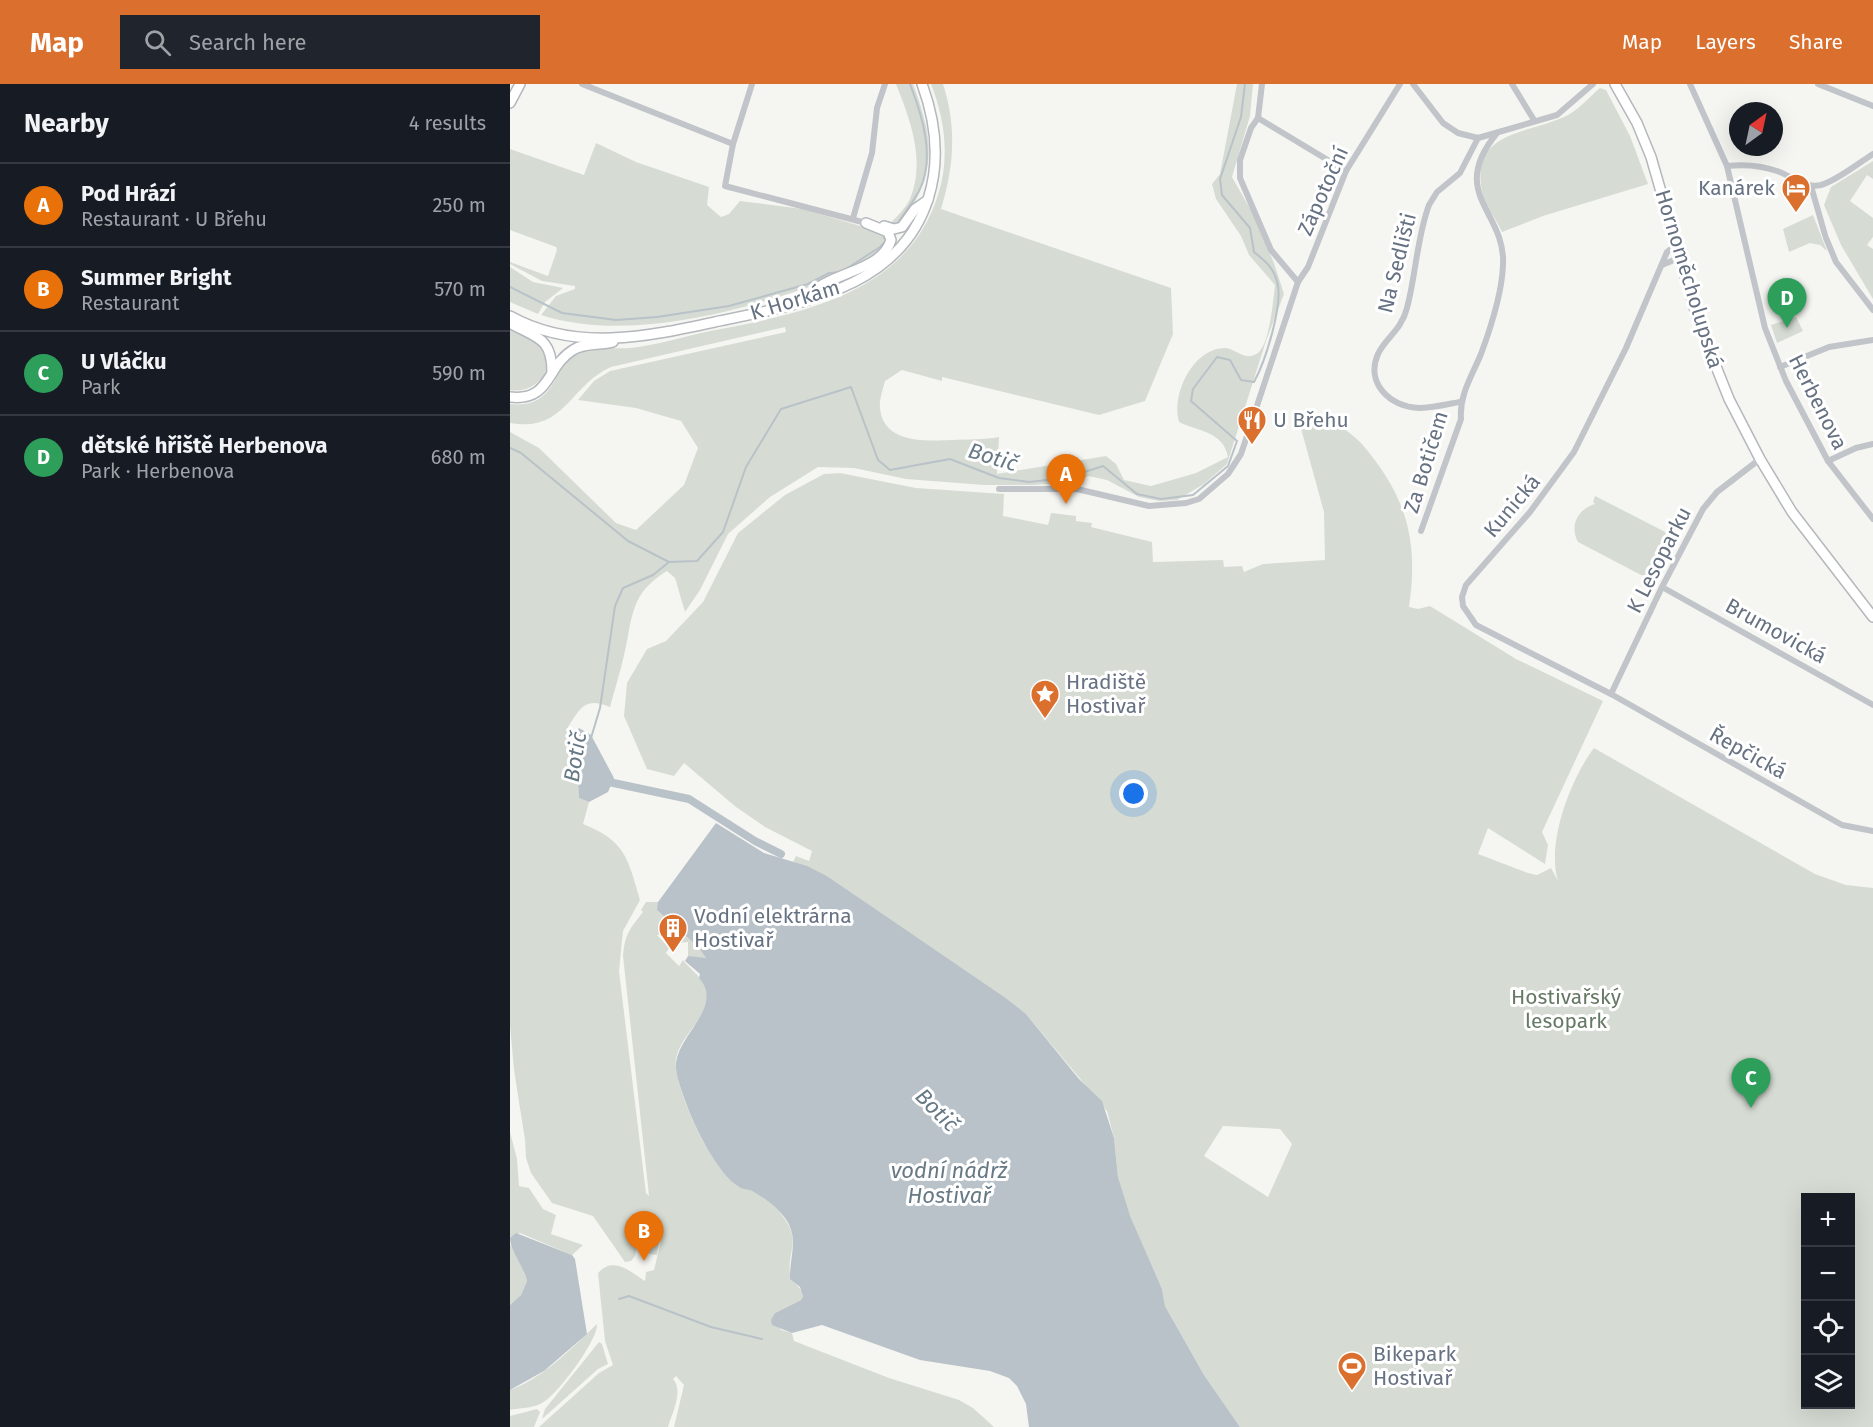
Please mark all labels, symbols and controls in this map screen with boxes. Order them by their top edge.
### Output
search box [120,15,540,69]
text: Map [30,26,84,59]
icon: search [141,26,174,59]
text: Search here [189,29,307,56]
text: Map [1622,29,1662,55]
text: Layers [1695,29,1756,55]
text: Share [1789,29,1843,55]
north arrow [1729,102,1783,156]
text: Nearby [24,108,109,139]
text: 4 results [409,111,486,135]
street label: Zápotoční [1292,142,1354,240]
hotel icon: Kanárek [1780,172,1812,214]
place label: Kanárek [1698,175,1775,201]
text: Pod Hrází [81,180,176,207]
street label: Hornoměcholupská [1649,186,1729,372]
text: A [38,193,49,217]
text: 250 m [432,193,486,217]
text: Restaurant · U Břehu [81,207,267,231]
street label: Na Sedlišti [1372,210,1422,316]
text: Summer Bright [81,264,231,291]
street label: K Horkám [747,274,843,326]
text: B [37,277,50,301]
text: 570 m [434,277,486,301]
pin: D [1768,278,1806,328]
text: Restaurant [81,291,179,315]
text: U Vláčku [81,348,167,375]
street label: Herbenova [1783,350,1853,454]
text: C [38,361,49,385]
text: 590 m [432,361,486,385]
text: Park [81,375,120,399]
restaurant icon: U Břehu [1236,404,1268,446]
place label: U Břehu [1273,407,1349,433]
street label: Za Botičem [1398,408,1454,516]
text: dětské hřiště Herbenova [81,432,328,459]
water label: Botič [965,437,1023,478]
text: D [37,445,50,469]
text: 680 m [431,445,486,469]
pin: A [1046,454,1086,504]
text: Park · Herbenova [81,459,234,483]
street label: Kunická [1478,469,1546,543]
street label: K Lesoparku [1621,502,1697,618]
street label: Brumovická [1721,593,1831,669]
place label: Hradiště Hostivař [1066,669,1146,719]
place icon: Hradiště Hostivař [1029,678,1061,720]
street label: Řepčická [1705,721,1791,785]
water label: Botič [558,728,593,784]
your location [1119,779,1148,808]
place label: Vodní elektrárna Hostivař [694,903,852,953]
building icon: Vodní elektrárna Hostivař [657,912,689,954]
park label: Hostivařský lesopark [1511,984,1622,1034]
pin: C [1732,1058,1770,1108]
water label: Botič [910,1083,965,1138]
water label: vodní nádrž Hostivař [891,1157,1008,1209]
map controls [1801,1193,1855,1409]
button: + [1801,1193,1855,1247]
pin: B [624,1212,664,1261]
button: − [1801,1247,1855,1301]
button: locate [1801,1301,1855,1355]
place label: Bikepark Hostivař [1373,1341,1456,1391]
sports icon: Bikepark Hostivař [1336,1350,1368,1392]
button: layers [1801,1355,1855,1409]

